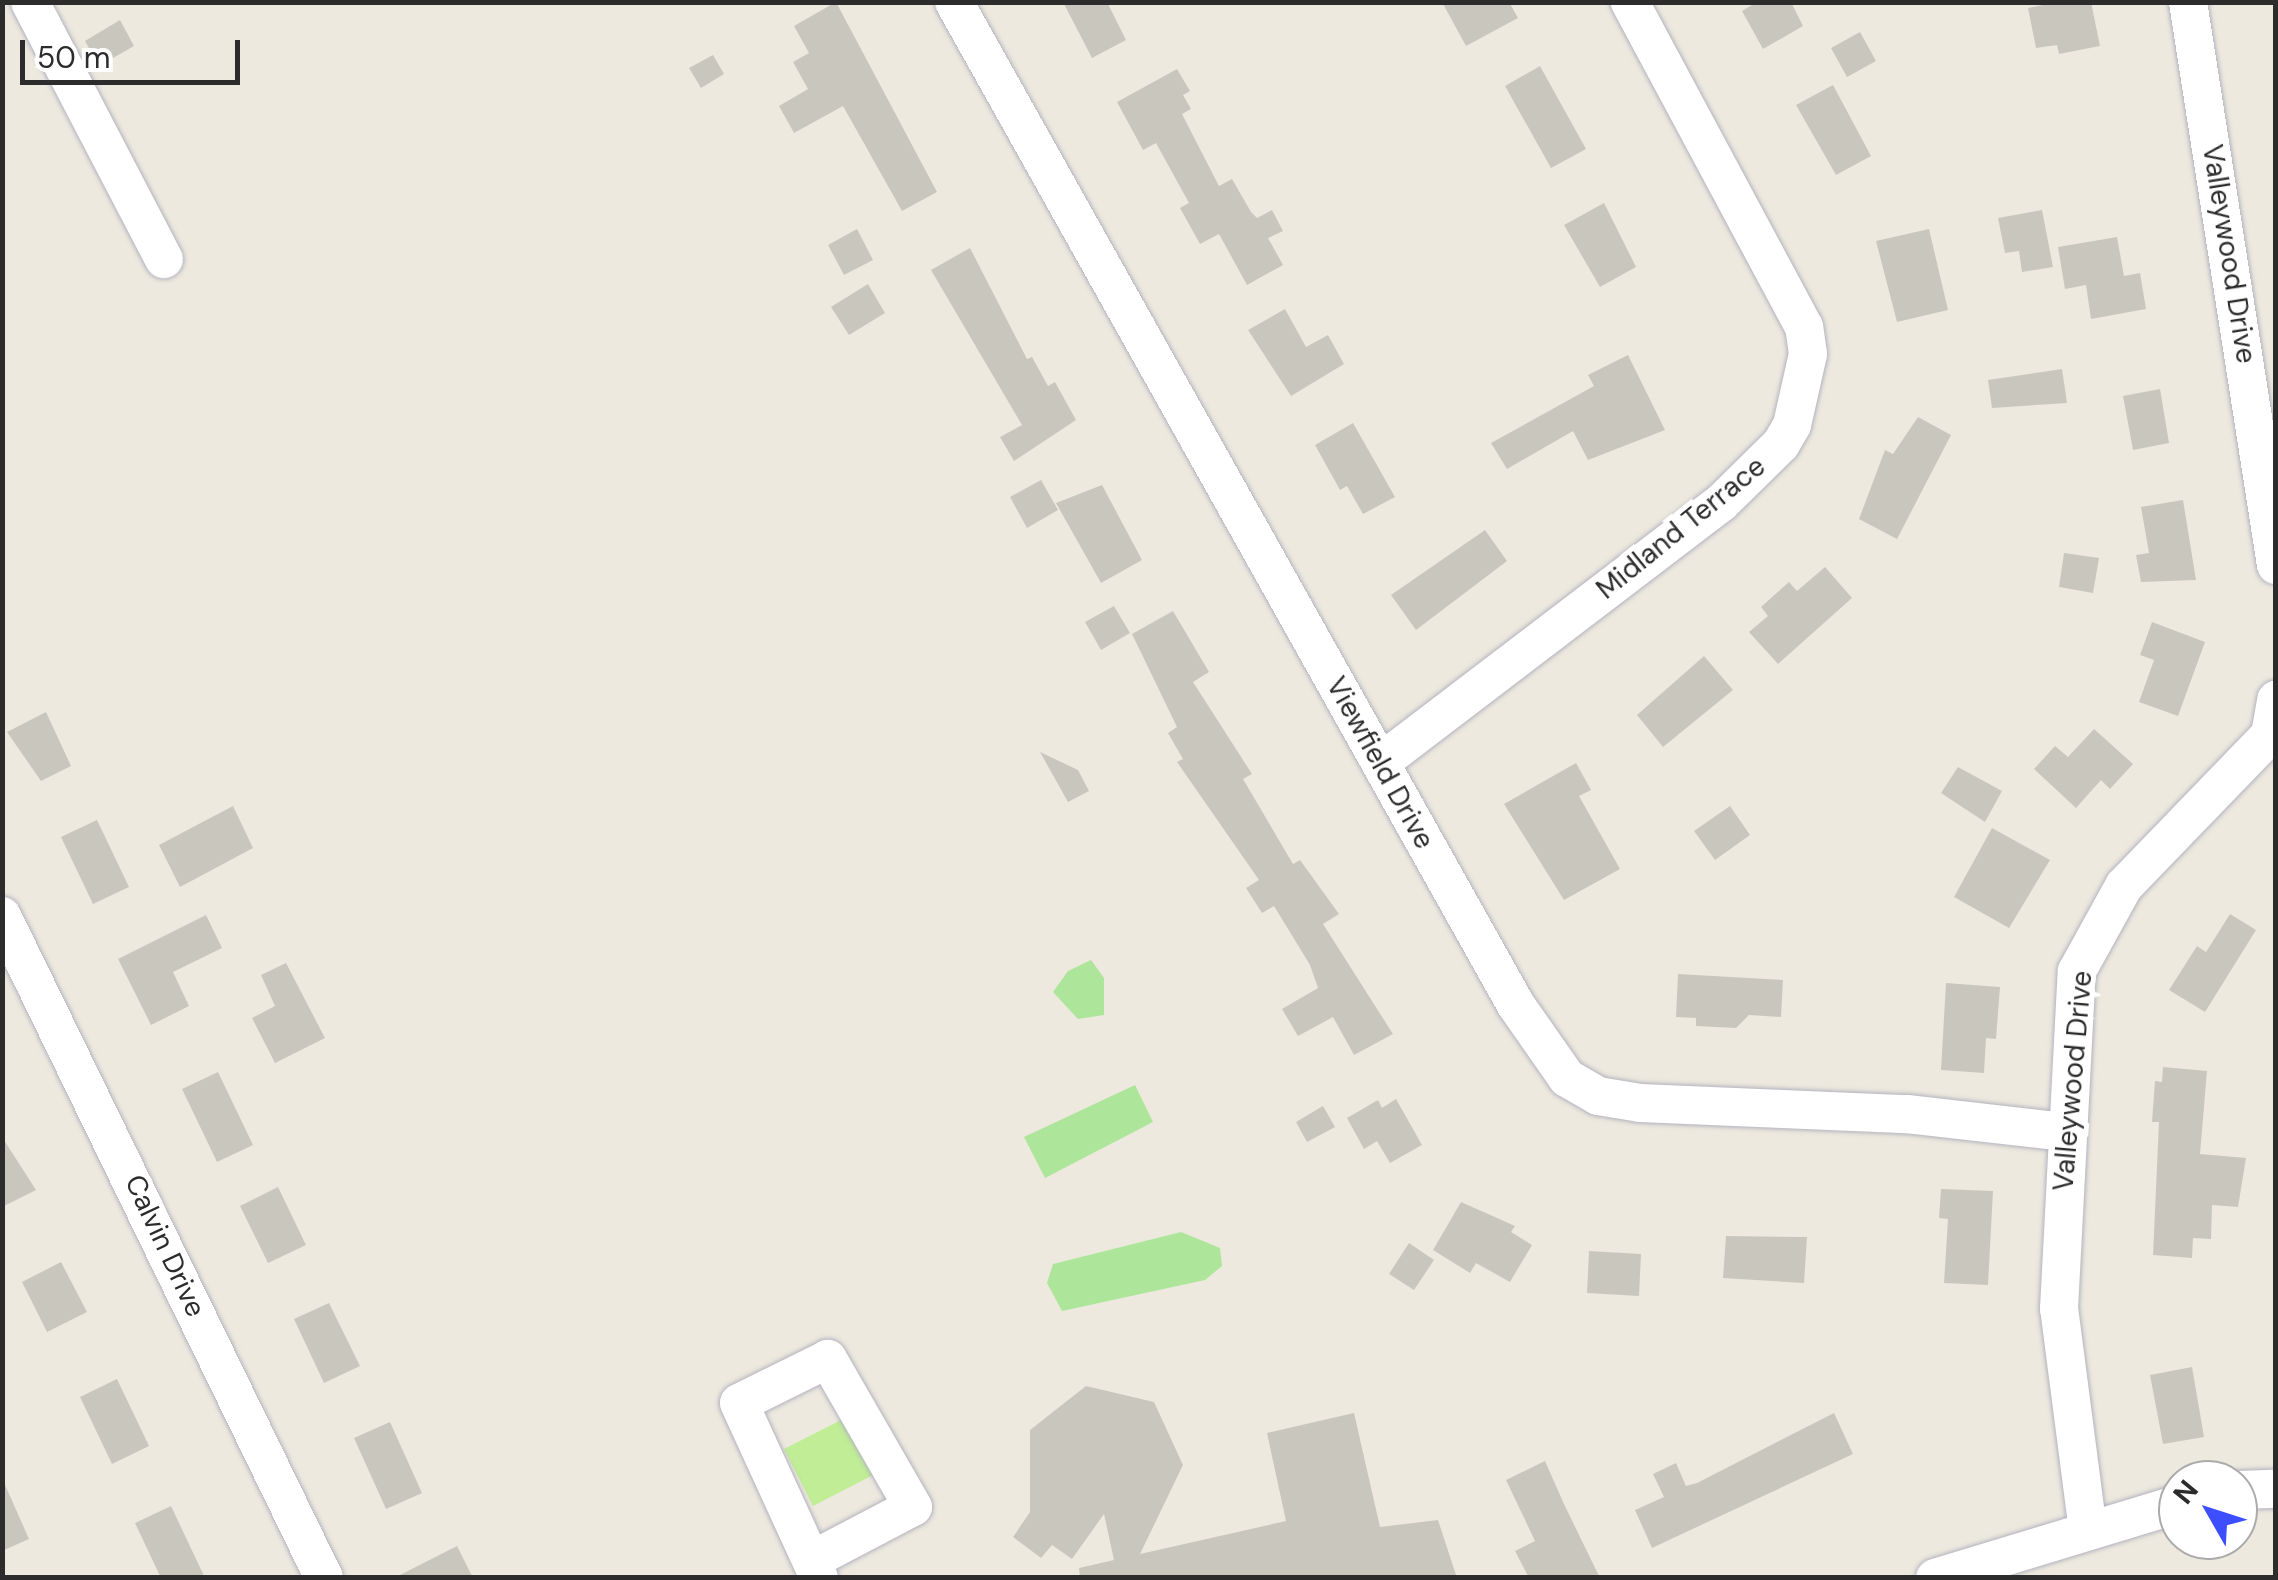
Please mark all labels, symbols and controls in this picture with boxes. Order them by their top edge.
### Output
scale bar [25,20,245,82]
text: 50 m [37,38,111,77]
street label: Valleywood Drive [2195,142,2263,366]
street label: Midland Terrace [1590,450,1772,606]
street label: Viewfield Drive [1319,671,1441,855]
street label: Valleywood Drive [2047,969,2099,1193]
street label: Calvin Drive [117,1170,213,1322]
north arrow [2158,1460,2258,1560]
text: N [2165,1472,2207,1512]

